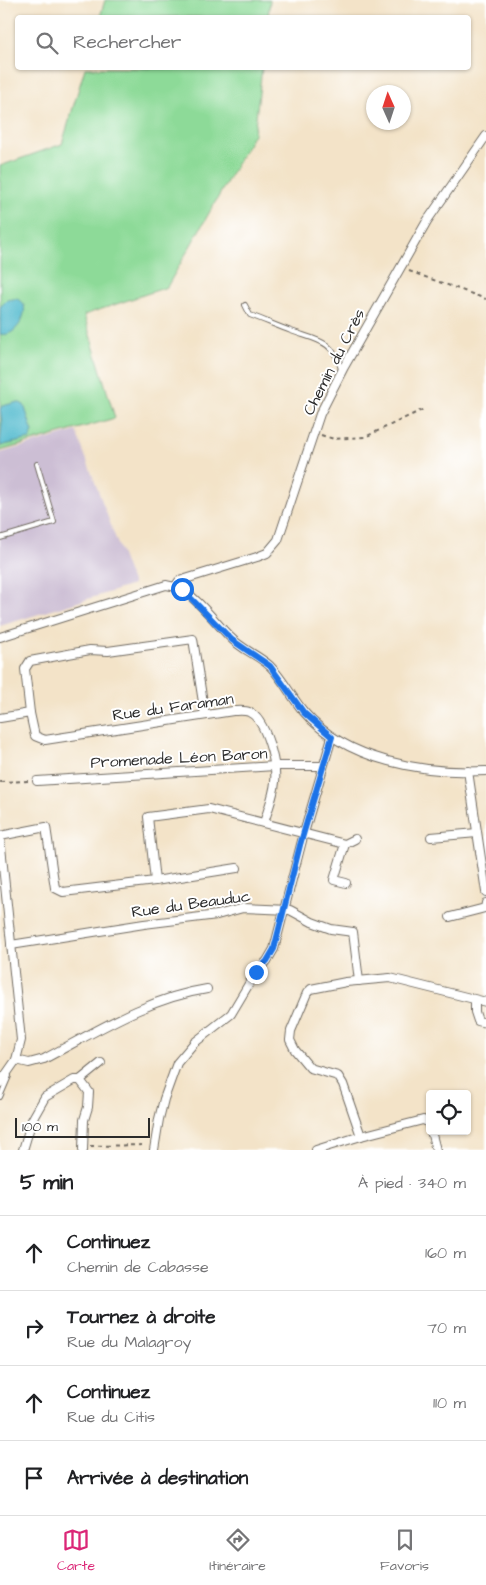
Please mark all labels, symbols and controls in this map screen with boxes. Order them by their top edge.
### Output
search box [15,15,471,70]
icon: search [33,29,61,57]
text: Rechercher [73,29,181,56]
north arrow [366,85,411,130]
street label: Chemin du Crès [298,305,370,419]
route start [171,578,194,601]
street label: Rue du Faraman [111,688,235,726]
street label: Promenade Léon Baron [90,742,268,774]
street label: Rue du Beauduc [130,885,252,923]
route end [245,961,268,984]
map controls [426,1090,471,1135]
button: locate [426,1090,471,1135]
scale bar [15,1115,150,1138]
text: 100 m [22,1117,58,1137]
text: 5 min [20,1168,73,1197]
text: À pied · 340 m [358,1172,466,1194]
text: Continuez [67,1229,150,1256]
icon: ahead [20,1239,48,1267]
text: 160 m [425,1242,466,1264]
text: Chemin de Cabasse [67,1256,209,1278]
text: Tournez à droite [67,1304,215,1331]
icon: right [20,1314,48,1342]
text: 70 m [427,1317,466,1339]
text: Rue du Malagroy [67,1331,191,1353]
text: Continuez [67,1379,150,1406]
icon: ahead [20,1389,48,1417]
text: 110 m [433,1392,466,1414]
text: Rue du Citis [67,1406,155,1428]
icon: arrive [20,1464,48,1492]
text: Arrivée à destination [67,1465,248,1492]
tab: Carte [57,1526,95,1576]
tab: Itinéraire [209,1526,266,1576]
tab: Favoris [380,1526,429,1576]

